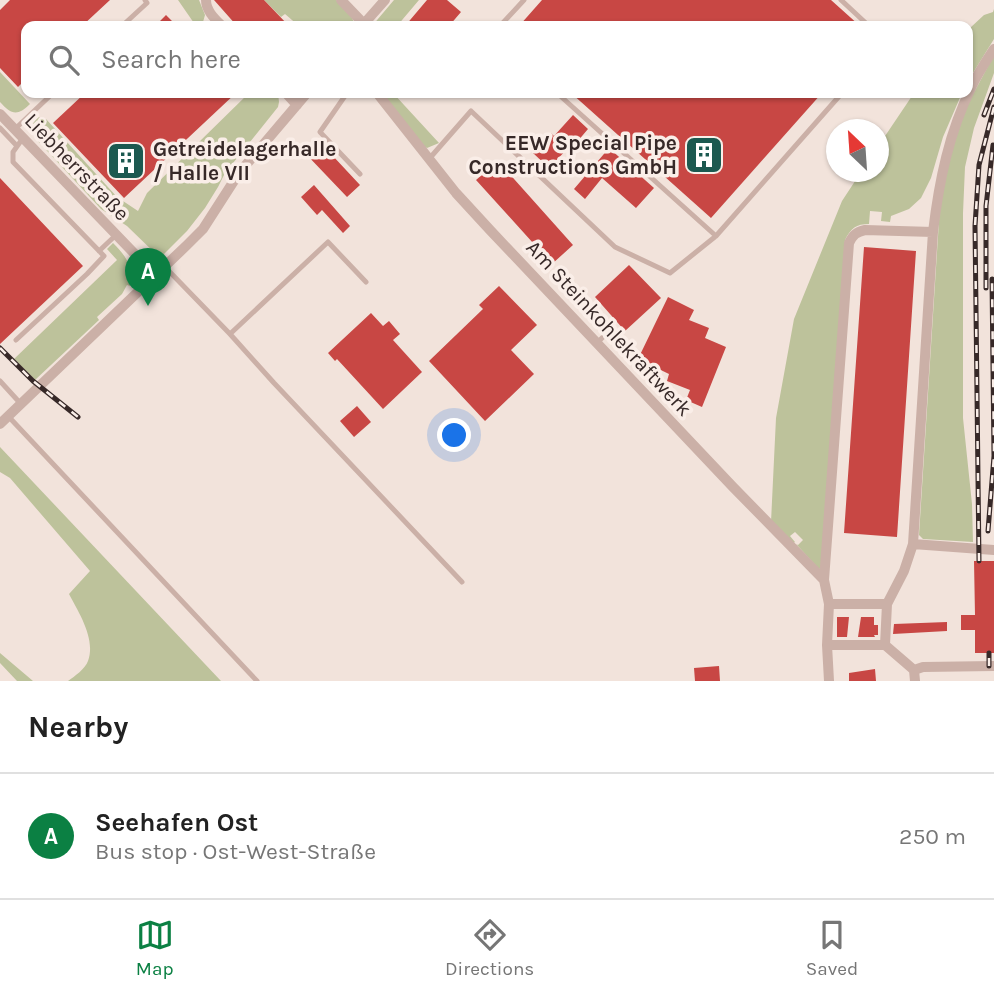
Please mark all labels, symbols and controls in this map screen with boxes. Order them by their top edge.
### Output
search box [21,21,973,98]
icon: search [45,41,83,79]
text: Search here [101,44,241,75]
street label: Liebherrstraße [20,108,134,226]
north arrow [826,119,889,182]
place label: EEW Special Pipe Constructions GmbH [468,131,677,179]
building icon: EEW Special Pipe Constructions GmbH [683,134,725,176]
place label: Getreidelagerhalle / Halle VII [153,137,336,185]
building icon: Getreidelagerhalle / Halle VII [105,140,147,182]
street label: Am Steinkohlekraftwerk [521,235,697,421]
pin: A [125,248,171,306]
your location [437,418,471,452]
text: Nearby [28,709,128,745]
text: Seehafen Ost [95,807,258,838]
text: A [44,823,58,850]
text: 250 m [899,823,966,850]
text: Bus stop · Ost-West-Straße [95,838,376,865]
tab: Map [136,916,174,980]
tab: Directions [445,916,534,980]
tab: Saved [806,916,858,980]

